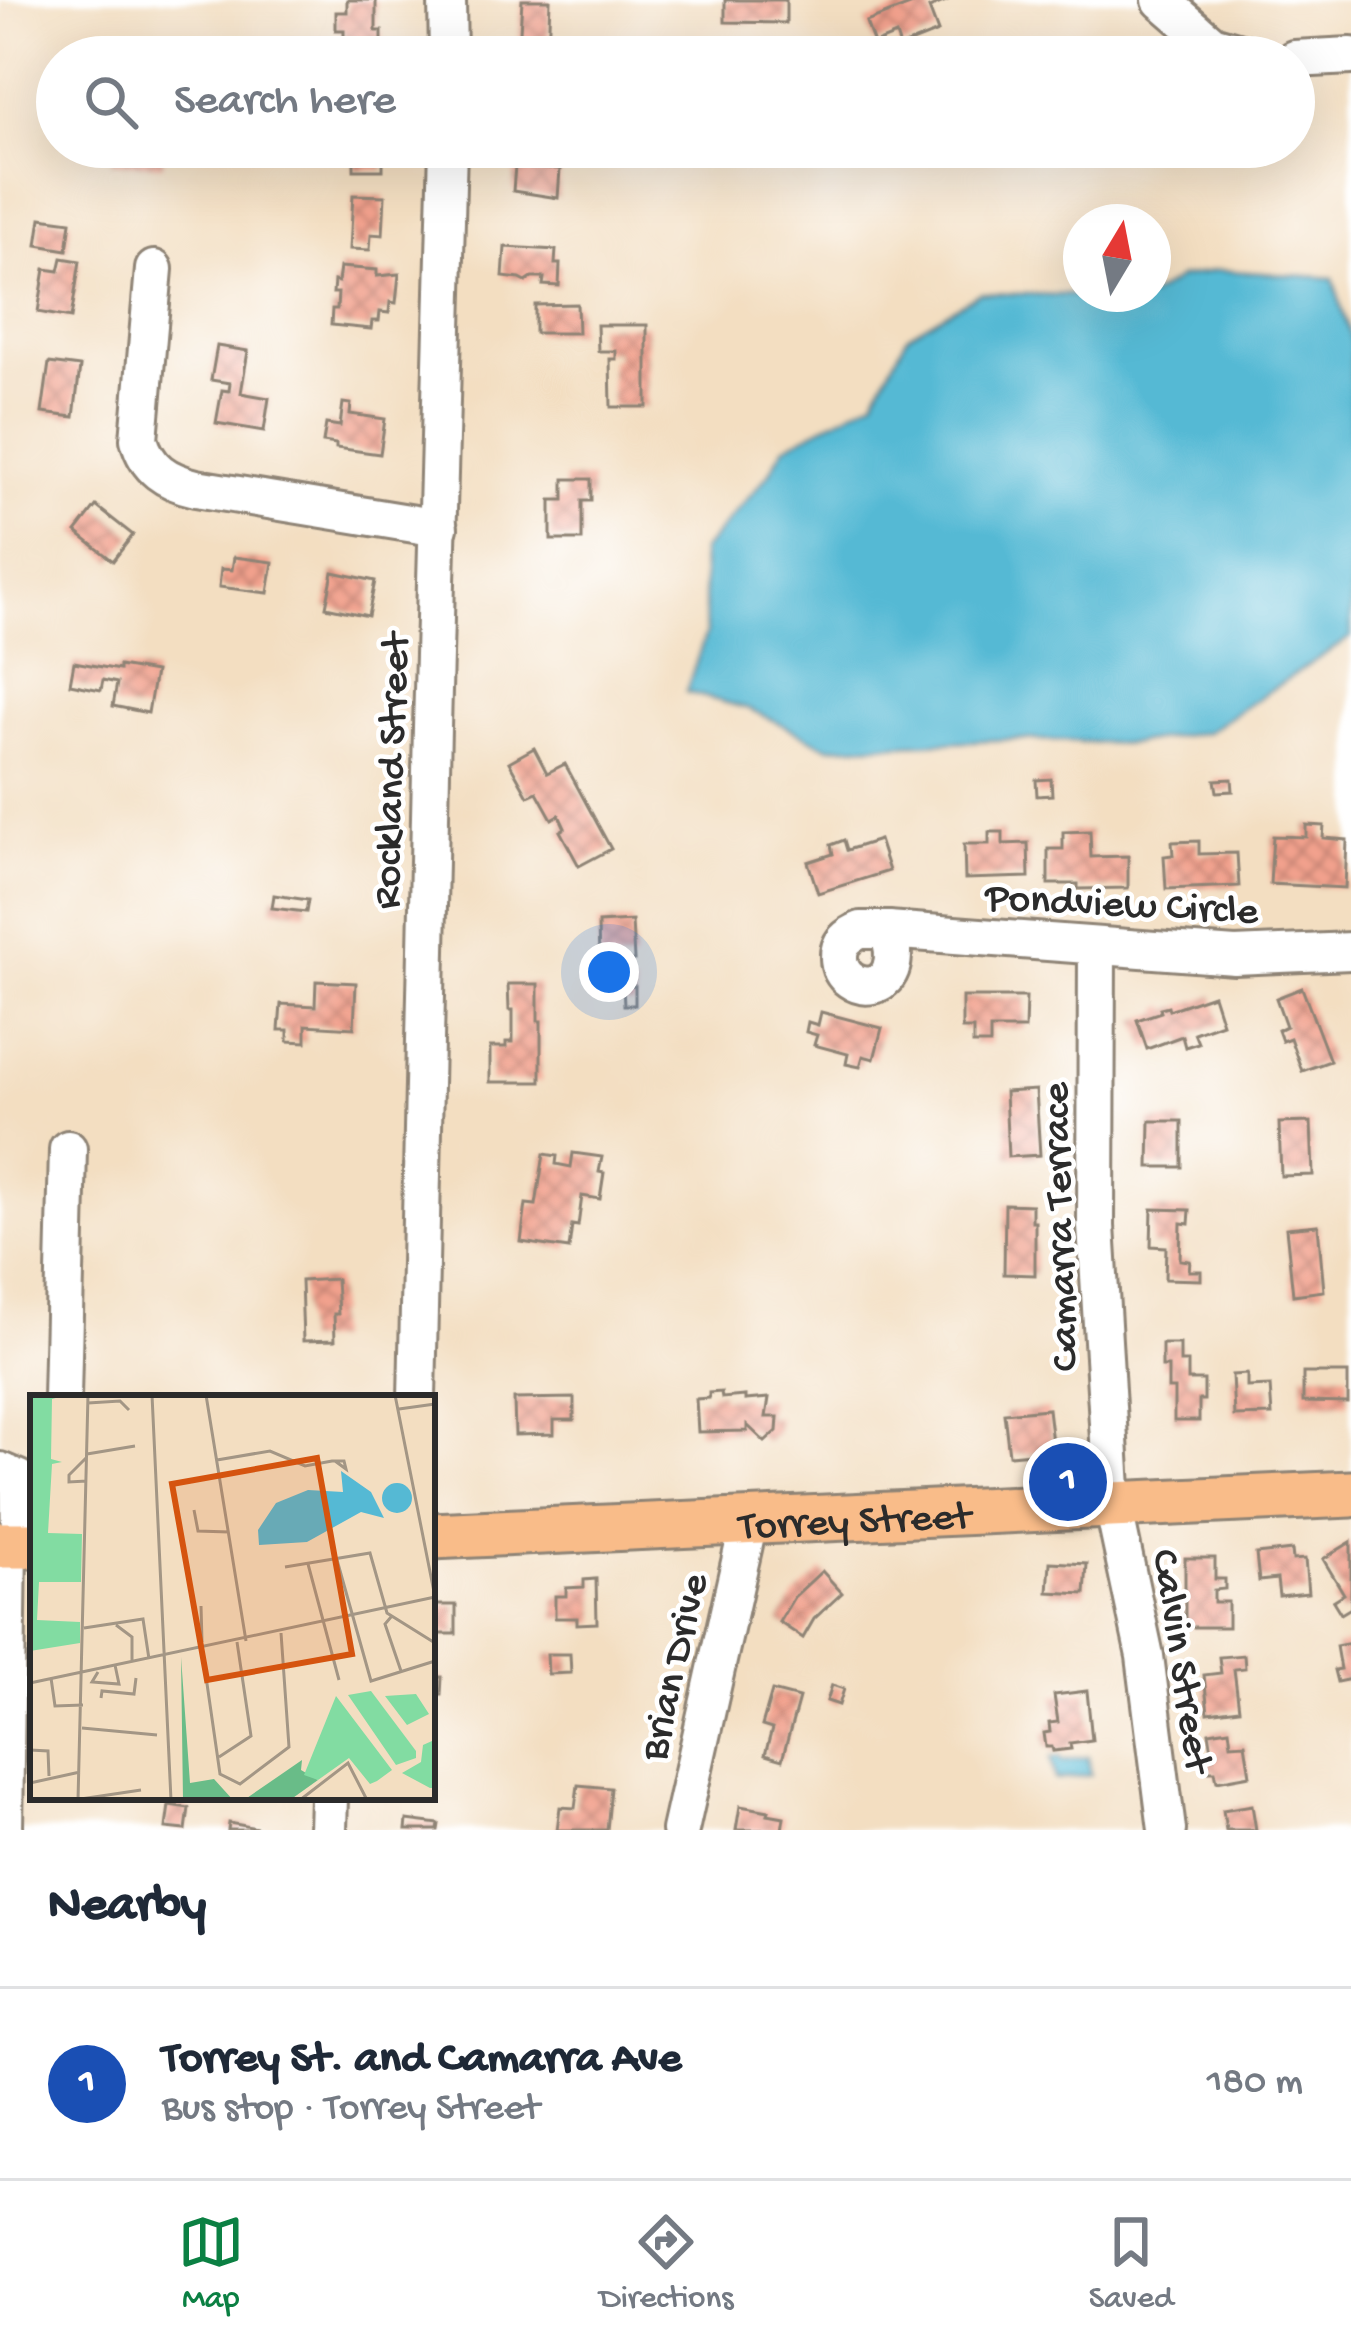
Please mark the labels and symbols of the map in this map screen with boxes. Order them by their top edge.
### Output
north arrow [1063,204,1171,312]
street label: Rockland Street [365,629,424,910]
street label: Pondview Circle [982,876,1261,939]
your location [579,942,639,1002]
street label: Camarra Terrace [1034,1080,1093,1372]
inset map [30,1395,435,1800]
pin: 1 [1029,1437,1107,1527]
street label: Torrey Street [736,1494,976,1554]
street label: Calvin Street [1137,1546,1221,1780]
street label: Brian Drive [632,1568,723,1767]

